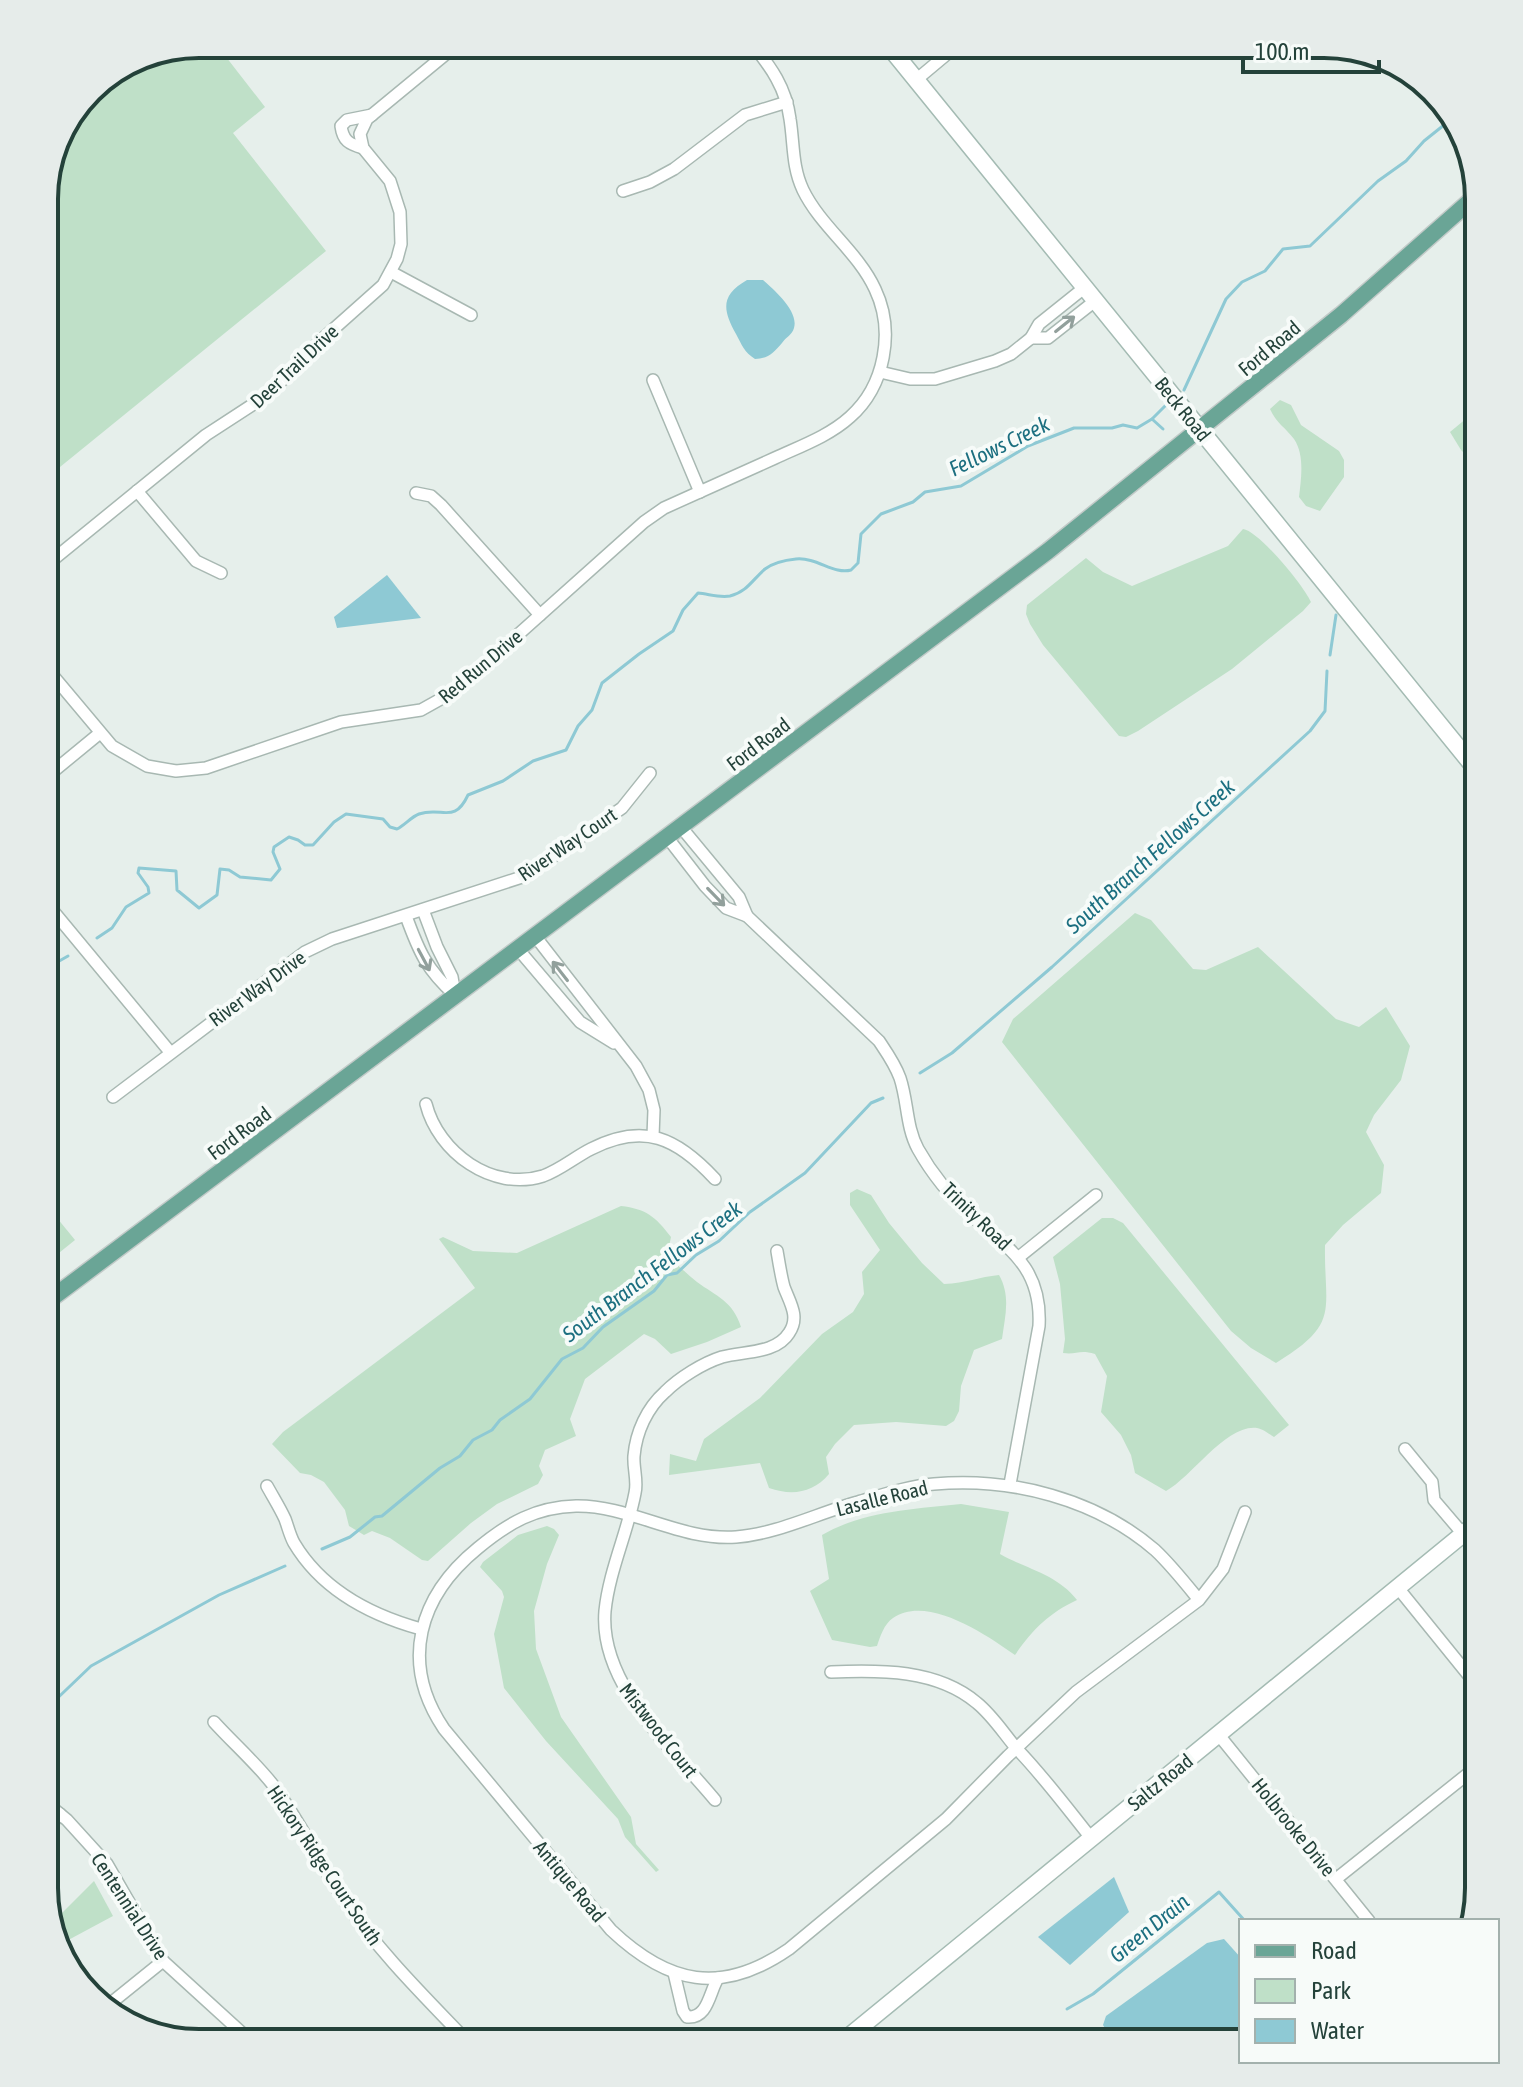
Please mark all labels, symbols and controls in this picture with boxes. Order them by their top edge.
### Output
scale bar [1243,24,1379,74]
text: 100 m [1255,38,1309,65]
one-way arrow [1054,316,1075,334]
street label: Ford Road [1234,316,1304,380]
street label: Deer Trail Drive [245,319,343,413]
street label: Beck Road [1150,372,1216,446]
water label: Fellows Creek [944,410,1054,482]
street label: Red Run Drive [433,624,527,708]
street label: Ford Road [722,713,794,775]
water label: South Branch Fellows Creek [1060,773,1240,939]
street label: River Way Court [513,802,621,885]
one-way arrow [707,887,725,907]
street label: River Way Drive [204,945,310,1031]
one-way arrow [417,948,433,971]
one-way arrow [552,961,569,982]
street label: Ford Road [203,1102,275,1164]
street label: Trinity Road [938,1177,1016,1255]
water label: South Branch Fellows Creek [556,1195,747,1348]
street label: Lasalle Road [834,1475,930,1521]
street label: Mistwood Court [615,1678,703,1782]
street label: Saltz Road [1123,1749,1197,1815]
street label: Holbrooke Drive [1247,1773,1341,1881]
street label: Hickory Ridge Court South [263,1781,387,1949]
street label: Antique Road [529,1836,611,1926]
street label: Centennial Drive [87,1848,173,1964]
water label: Green Drain [1104,1888,1194,1968]
legend [1239,1919,1499,2063]
text: Road [1311,1937,1357,1964]
text: Park [1311,1977,1352,2004]
text: Water [1311,2017,1364,2044]

